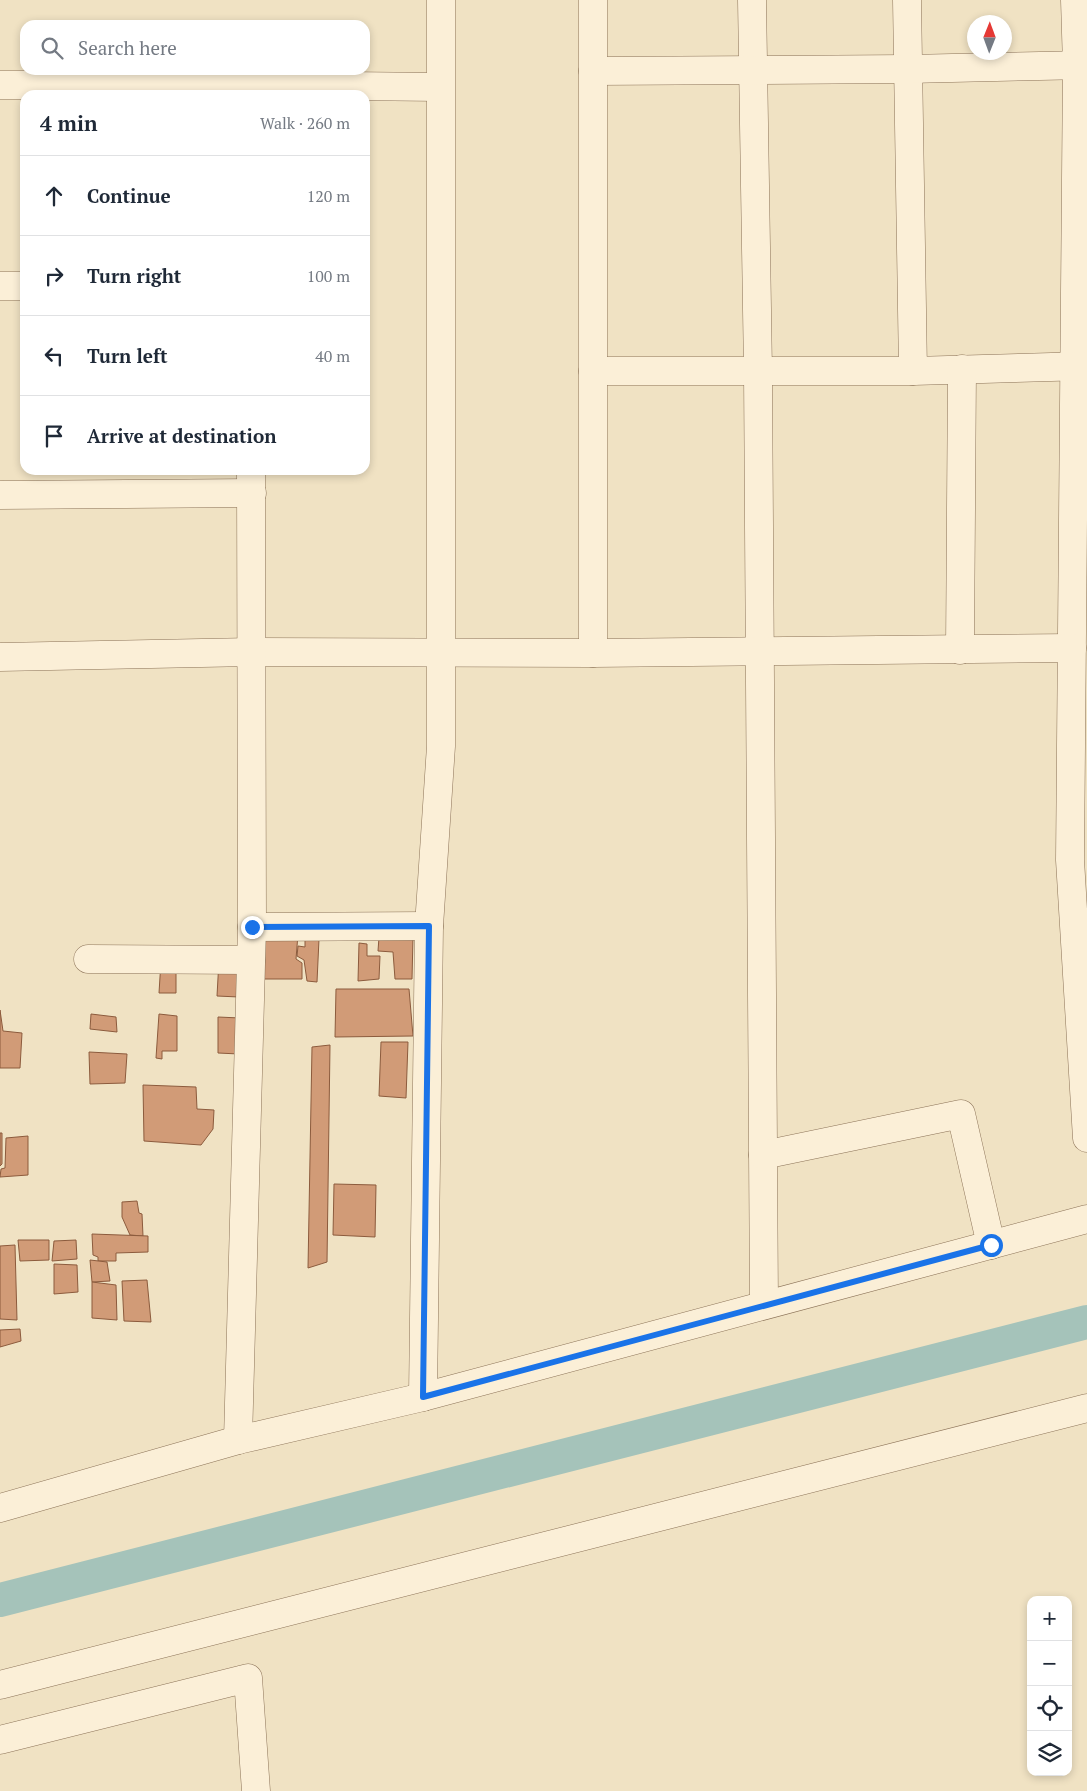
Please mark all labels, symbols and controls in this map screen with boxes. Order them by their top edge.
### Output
north arrow [967,15,1012,60]
search box [20,20,370,75]
icon: search [38,34,66,62]
text: Search here [78,35,177,60]
text: 4 min [40,109,97,137]
text: Walk · 260 m [260,112,350,134]
icon: ahead [40,182,68,210]
text: Continue [87,183,171,208]
text: 120 m [307,185,350,207]
icon: right [40,262,68,290]
text: Turn right [87,263,181,288]
text: 100 m [307,265,350,287]
icon: left [40,342,68,370]
text: Turn left [87,343,168,368]
text: 40 m [315,345,350,367]
icon: arrive [40,422,68,450]
text: Arrive at destination [87,423,276,448]
route end [241,916,264,939]
route start [980,1234,1003,1257]
map controls [1027,1596,1072,1776]
button: + [1027,1596,1072,1641]
button: − [1027,1641,1072,1686]
button: locate [1027,1686,1072,1731]
button: layers [1027,1731,1072,1776]

